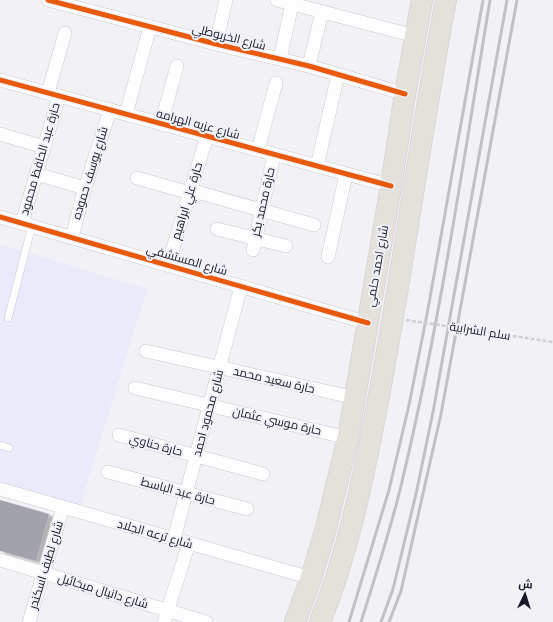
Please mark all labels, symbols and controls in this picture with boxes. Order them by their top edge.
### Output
street label: شارع الخربوطلي [190,21,267,56]
street label: حارة عبد الحافظ محمود [17,101,63,217]
street label: شارع عزبه الهرامه [154,106,241,143]
street label: شارع يوسف حموده [69,125,112,221]
street label: حارة علي ابراهيم [169,161,208,242]
street label: حارة محمد بكر [248,166,278,239]
street label: شارع احمد حلمي [363,224,394,308]
street label: شارع المستشفي [144,242,229,281]
street label: سلم الشرابية [448,319,512,344]
street label: حارة سعيد محمد [232,364,316,396]
street label: شارع محمود احمد [190,368,227,458]
street label: حارة موسي عثمان [231,404,323,441]
street label: حارة حناوي [127,431,184,462]
street label: حارة عبد الباسط [139,474,217,508]
street label: شارع ترعه الجلاد [115,517,194,552]
street label: شارع لطيف اسكندر [26,519,67,612]
street label: شارع دانيال ميخائيل [56,571,150,612]
north arrow [505,574,545,614]
text: ش [518,578,533,591]

